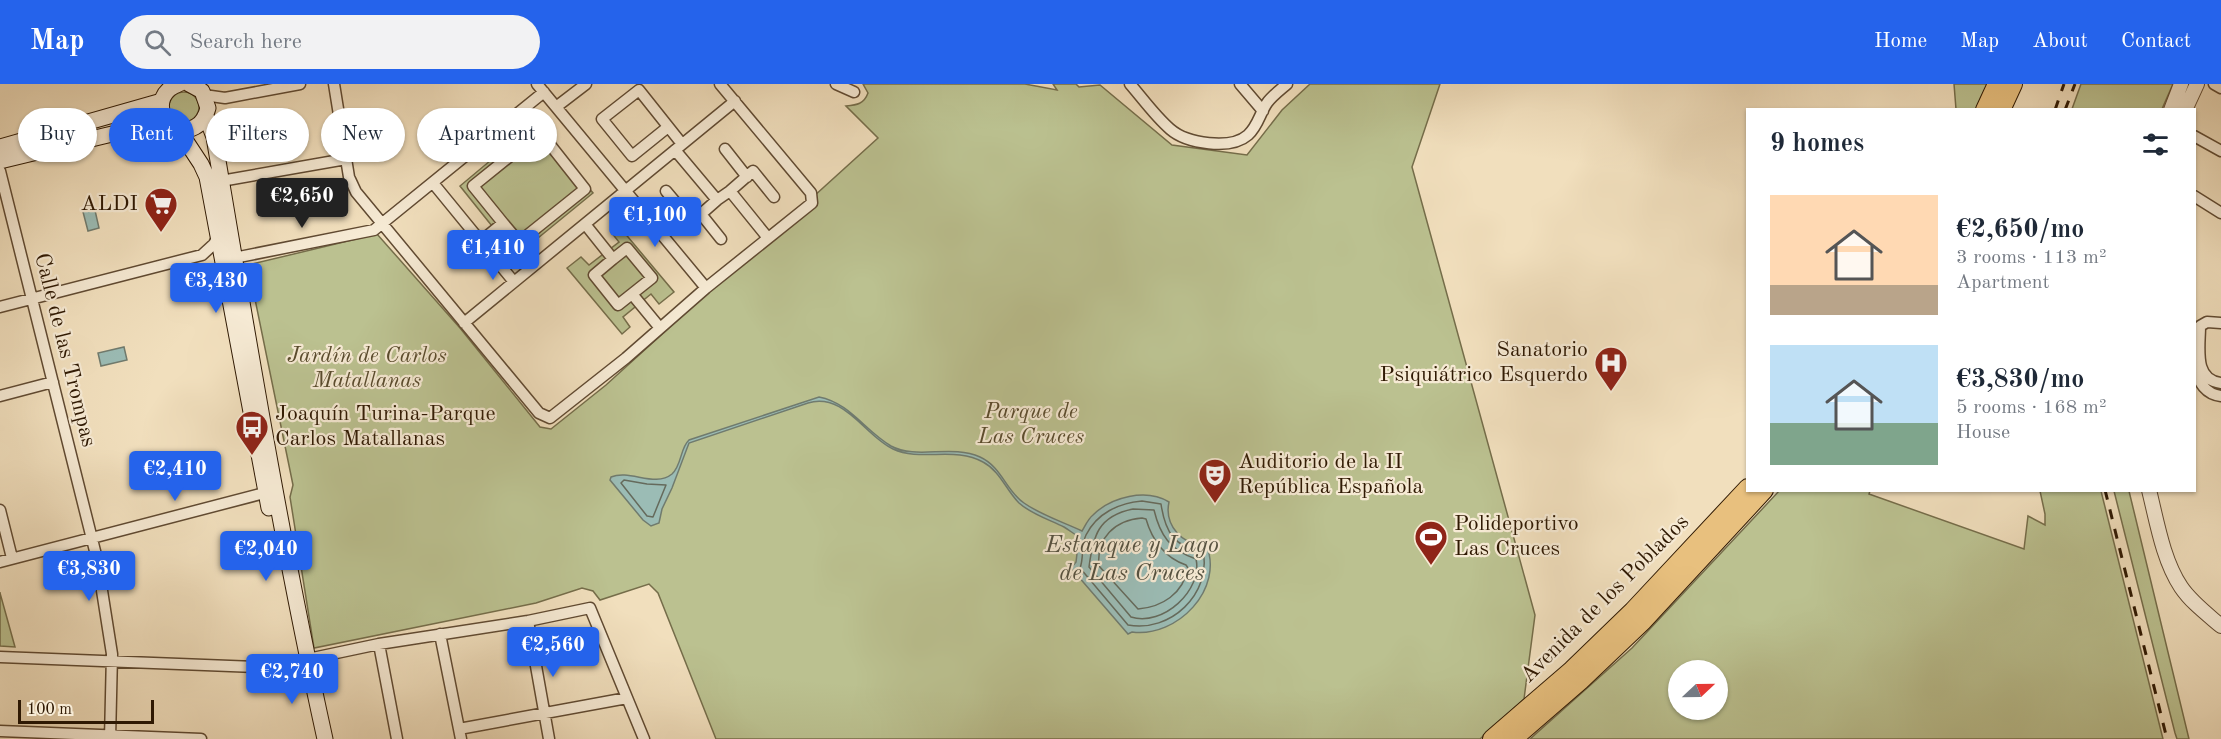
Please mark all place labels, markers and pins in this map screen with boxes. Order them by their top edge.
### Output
pin: €2,650 [253,178,351,229]
supermarket icon: ALDI [143,186,179,233]
place label: ALDI [81,193,138,215]
pin: €1,100 [606,197,704,248]
pin: €1,410 [444,230,542,281]
pin: €3,430 [167,263,265,314]
place label: Sanatorio Psiquiátrico Esquerdo [1380,339,1588,386]
hospital icon: Sanatorio Psiquiátrico Esquerdo [1593,345,1629,392]
place label: Joaquín Turina-Parque Carlos Matallanas [275,403,496,450]
bus stop icon: Joaquín Turina-Parque Carlos Matallanas [234,409,270,456]
pin: €2,410 [126,451,224,502]
place label: Auditorio de la II República Española [1238,451,1424,498]
theatre icon: Auditorio de la II República Española [1197,457,1233,504]
place label: Polideportivo Las Cruces [1454,513,1579,560]
sports icon: Polideportivo Las Cruces [1413,519,1449,566]
pin: €2,040 [217,531,315,582]
pin: €3,830 [40,551,138,602]
pin: €2,560 [504,627,602,678]
pin: €2,740 [243,654,341,705]

